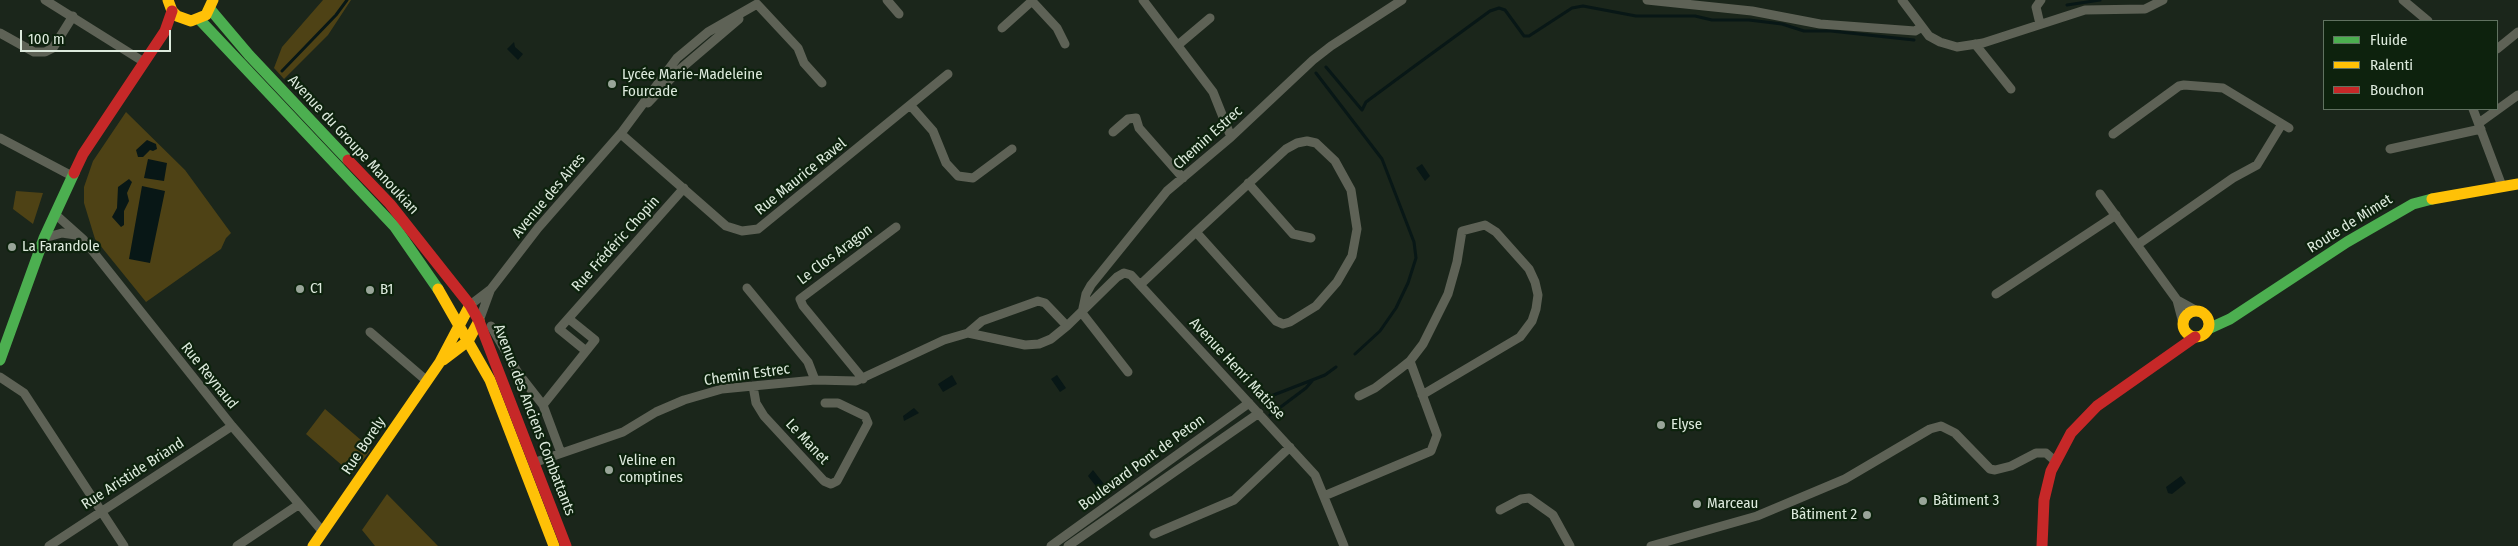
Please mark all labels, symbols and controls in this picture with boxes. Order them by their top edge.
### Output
scale bar [22,20,174,52]
legend [2323,20,2498,110]
text: 100 m [28,30,65,48]
text: Fluide [2370,31,2407,49]
text: Ralenti [2370,56,2413,74]
place label: Lycée Marie-Madeleine Fourcade [622,66,763,101]
street label: Avenue du Groupe Manoukian [284,72,422,218]
marker: Lycée Marie-Madeleine Fourcade [606,78,618,90]
text: Bouchon [2370,81,2424,99]
street label: Chemin Estrec [1170,102,1246,174]
street label: Rue Maurice Ravel [752,135,850,219]
street label: Avenue des Aires [509,150,589,242]
street label: Route de Mimet [2304,191,2396,257]
street label: Rue Frédéric Chopin [568,192,664,296]
street label: Le Clos Aragon [794,221,876,289]
place label: La Farandole [22,238,100,256]
marker: La Farandole [6,241,18,253]
place label: C1 [310,280,323,298]
place label: B1 [380,281,393,299]
marker: C1 [294,283,306,295]
marker: B1 [364,284,376,296]
street label: Avenue Henri Matisse [1185,314,1289,424]
street label: Avenue des Anciens Combattants [489,322,579,518]
street label: Rue Reynaud [177,339,241,413]
street label: Chemin Estrec [703,360,791,390]
street label: Boulevard Pont de Peton [1076,411,1208,515]
street label: Rue Borely [338,414,390,478]
street label: Le Manet [781,416,833,468]
place label: Elyse [1671,416,1702,434]
marker: Elyse [1655,419,1667,431]
street label: Rue Aristide Briand [78,434,188,514]
place label: Veline en comptines [619,452,683,487]
marker: Veline en comptines [603,464,615,476]
place label: Bâtiment 3 [1933,492,1999,510]
place label: Marceau [1707,495,1758,513]
marker: Bâtiment 3 [1917,495,1929,507]
marker: Marceau [1691,498,1703,510]
place label: Bâtiment 2 [1791,506,1857,524]
marker: Bâtiment 2 [1861,509,1873,521]

